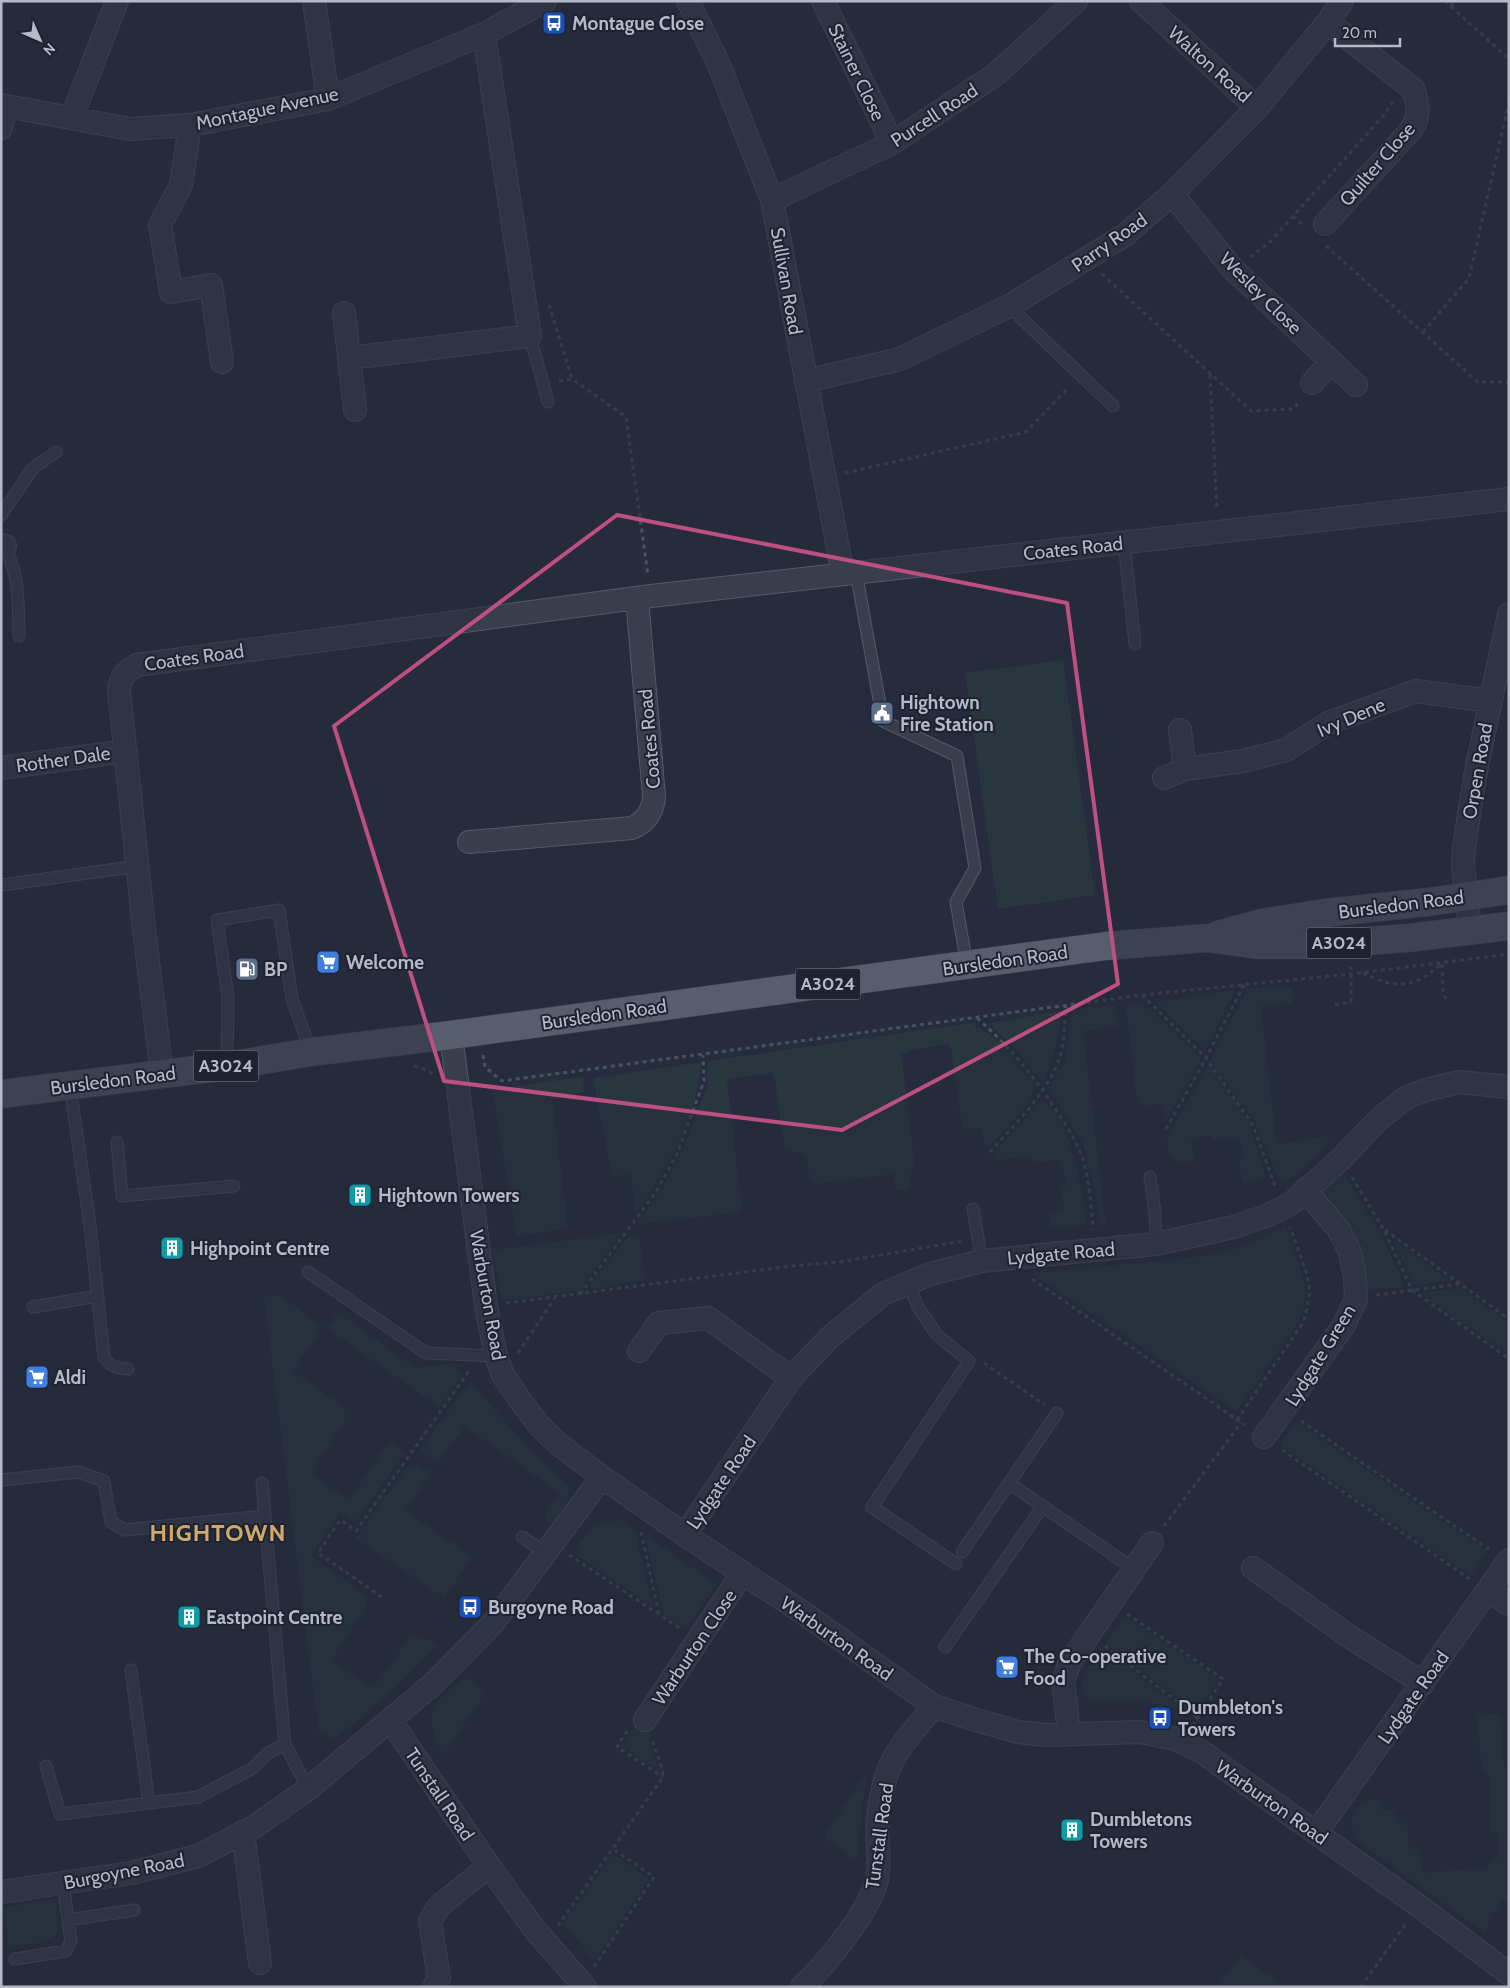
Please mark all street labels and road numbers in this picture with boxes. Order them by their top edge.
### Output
street label: Stainer Close [823,20,890,125]
street label: Walton Road [1163,21,1256,108]
street label: Purcell Road [886,79,982,152]
street label: Montague Avenue [194,82,341,135]
street label: Quilter Close [1335,118,1420,211]
street label: Parry Road [1067,208,1151,277]
street label: Sullivan Road [766,226,807,336]
street label: Wesley Close [1215,247,1307,339]
street label: Coates Road [1022,532,1124,565]
street label: Coates Road [143,639,245,676]
street label: Coates Road [634,688,665,790]
street label: Ivy Dene [1314,693,1389,742]
street label: Orpen Road [1458,721,1497,821]
street label: Rother Dale [14,741,112,777]
street label: Bursledon Road [1337,885,1465,924]
road number: A3024 [1306,928,1372,958]
street label: Bursledon Road [941,940,1069,981]
road number: A3024 [796,969,860,1000]
street label: Bursledon Road [540,994,668,1035]
road number: A3024 [194,1050,258,1082]
street label: Bursledon Road [49,1061,177,1100]
street label: Warburton Road [465,1228,510,1362]
street label: Lydgate Road [1006,1237,1116,1270]
street label: Lydgate Green [1280,1300,1361,1410]
street label: Lydgate Road [682,1431,761,1533]
street label: Warburton Close [647,1585,742,1710]
street label: Warburton Road [776,1591,897,1686]
street label: Lydgate Road [1373,1646,1454,1748]
street label: Tunstall Road [400,1744,479,1845]
street label: Warburton Road [1211,1755,1332,1850]
street label: Tunstall Road [861,1782,898,1891]
street label: Burgoyne Road [62,1849,186,1894]

